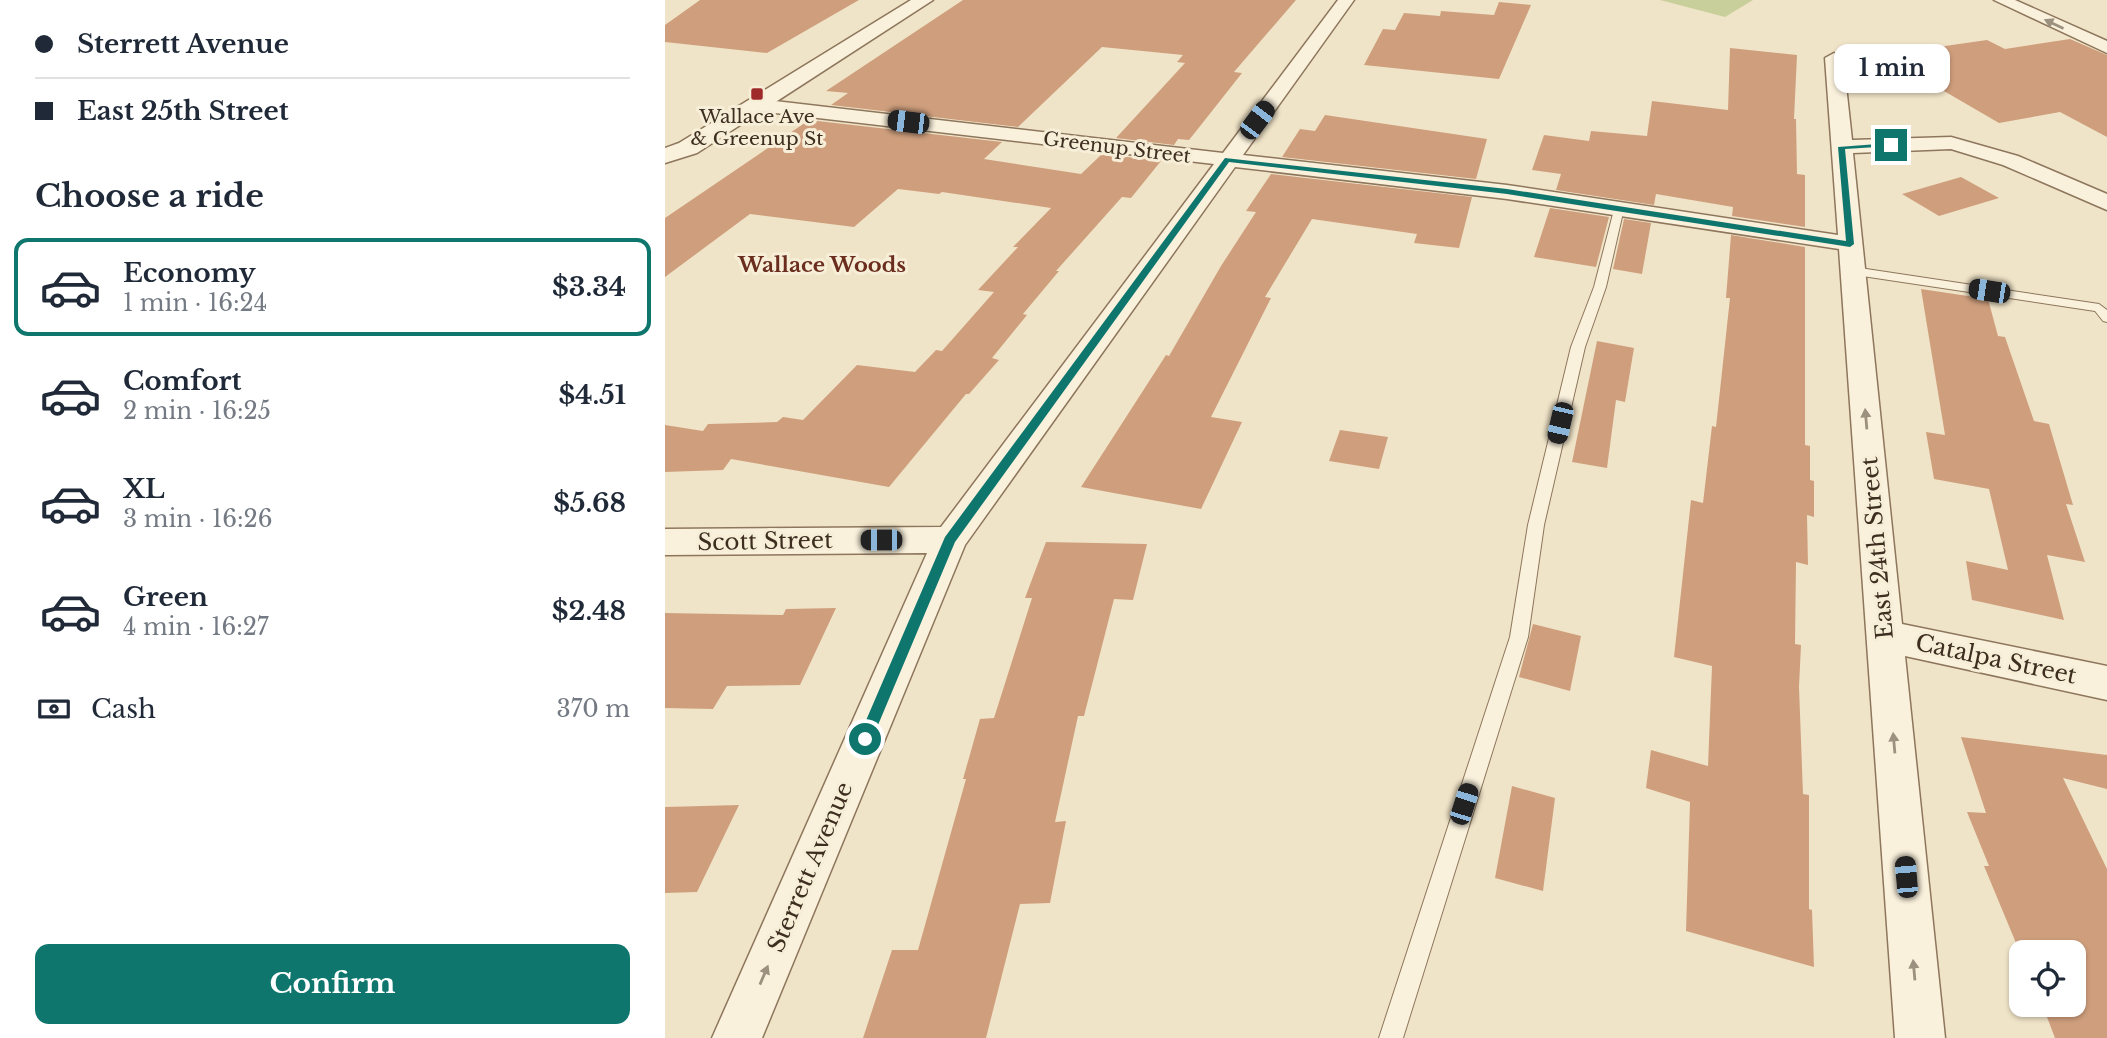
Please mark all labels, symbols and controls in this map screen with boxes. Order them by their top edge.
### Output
one-way arrow [2044,18,2065,29]
text: Sterrett Avenue [77,28,289,60]
callout: 1 min [1833,44,1949,92]
text: 1 min [1859,54,1925,82]
marker: Wallace Ave & Greenup St [749,86,765,102]
text: East 25th Street [77,95,289,127]
car [1236,97,1279,143]
place label: Wallace Ave & Greenup St [691,105,824,150]
car [886,109,931,135]
street label: Greenup Street [1042,127,1193,168]
route end [1875,129,1907,161]
text: Choose a ride [35,176,264,216]
district label: Wallace Woods [737,252,906,278]
icon: car [39,256,102,319]
text: Economy [123,257,256,289]
text: $3.34 [552,271,626,303]
car [1967,277,2012,305]
text: 1 min · 16:24 [123,289,267,317]
icon: car [39,364,102,427]
text: Comfort [123,365,241,397]
text: $4.51 [558,379,626,411]
text: 2 min · 16:25 [123,397,271,425]
car [1546,400,1575,446]
one-way arrow [1860,408,1871,430]
street label: East 24th Street [1855,455,1899,640]
icon: car [39,472,102,535]
text: XL [123,473,165,505]
text: $5.68 [553,487,626,519]
text: 3 min · 16:26 [123,505,272,533]
street label: Scott Street [697,526,833,556]
car [861,530,903,551]
icon: car [39,580,102,643]
text: Green [123,581,208,613]
text: $2.48 [552,595,626,627]
text: 4 min · 16:27 [123,613,269,641]
street label: Catalpa Street [1913,628,2079,690]
icon: cash [35,690,73,728]
text: Cash [91,693,156,725]
text: 370 m [557,695,630,723]
route start [849,723,881,755]
one-way arrow [1888,732,1899,754]
street label: Sterrett Avenue [762,778,858,956]
car [1448,781,1481,827]
car [1894,855,1919,899]
map controls [2009,940,2086,1017]
button: locate [2009,940,2086,1017]
button: Confirm [35,944,630,1024]
one-way arrow [1908,959,1919,981]
one-way arrow [758,965,770,985]

